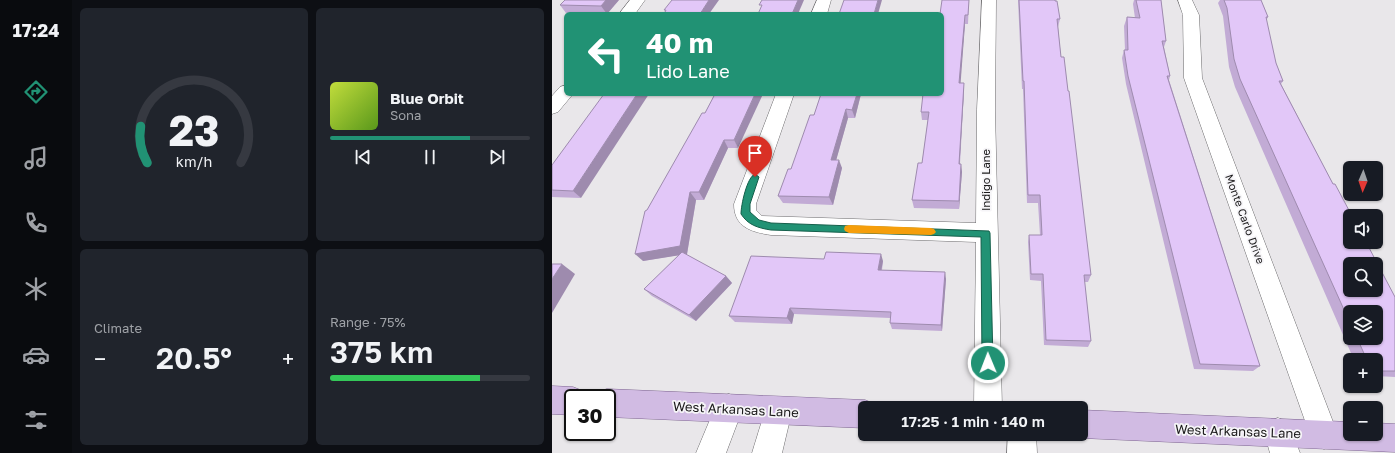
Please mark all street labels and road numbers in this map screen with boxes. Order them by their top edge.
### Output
street label: Indigo Lane [979,149,992,211]
street label: Monte Carlo Drive [1223,172,1268,265]
street label: West Arkansas Lane [673,398,799,420]
street label: West Arkansas Lane [1175,421,1301,441]

